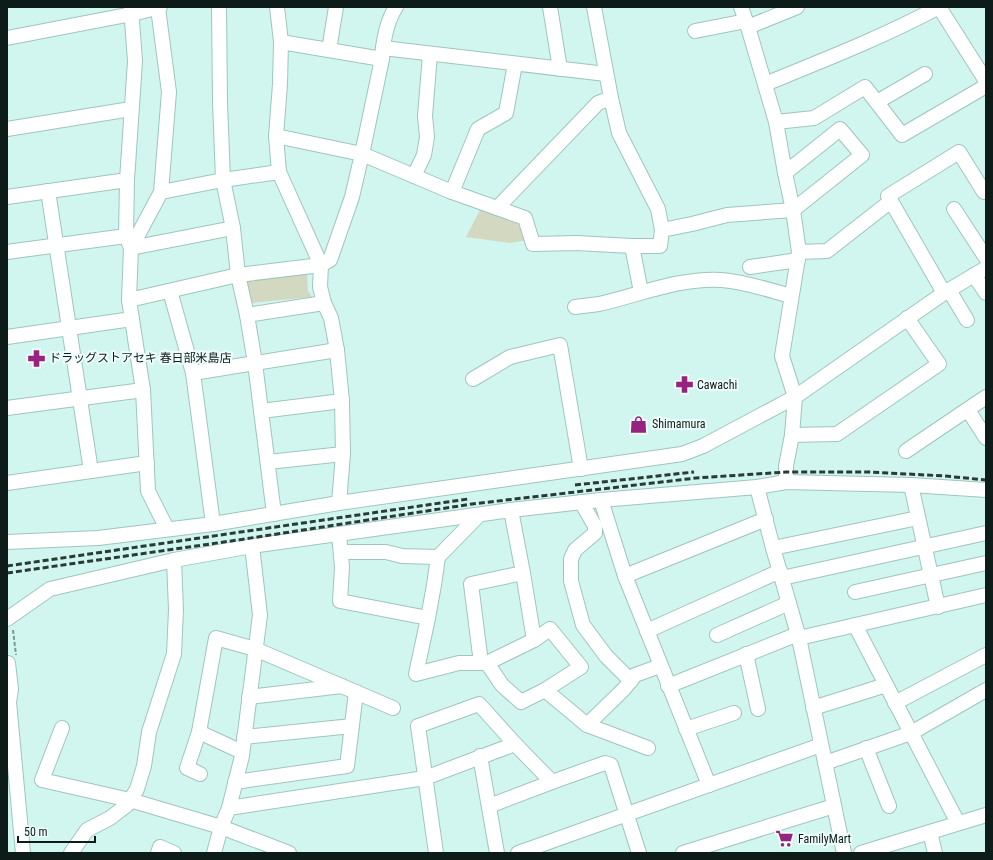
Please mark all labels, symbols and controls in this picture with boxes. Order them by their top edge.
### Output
pharmacy icon: ドラッグストアセキ 春日部米島店 [26,348,46,368]
place label: ドラッグストアセキ 春日部米島店 [49,351,232,365]
pharmacy icon: Cawachi [674,375,694,395]
place label: Cawachi [697,378,737,392]
shop icon: Shimamura [629,414,649,434]
place label: Shimamura [652,417,706,431]
scale bar [18,818,95,844]
text: 50 m [24,825,48,839]
supermarket icon: FamilyMart [775,829,795,849]
place label: FamilyMart [798,832,852,846]

